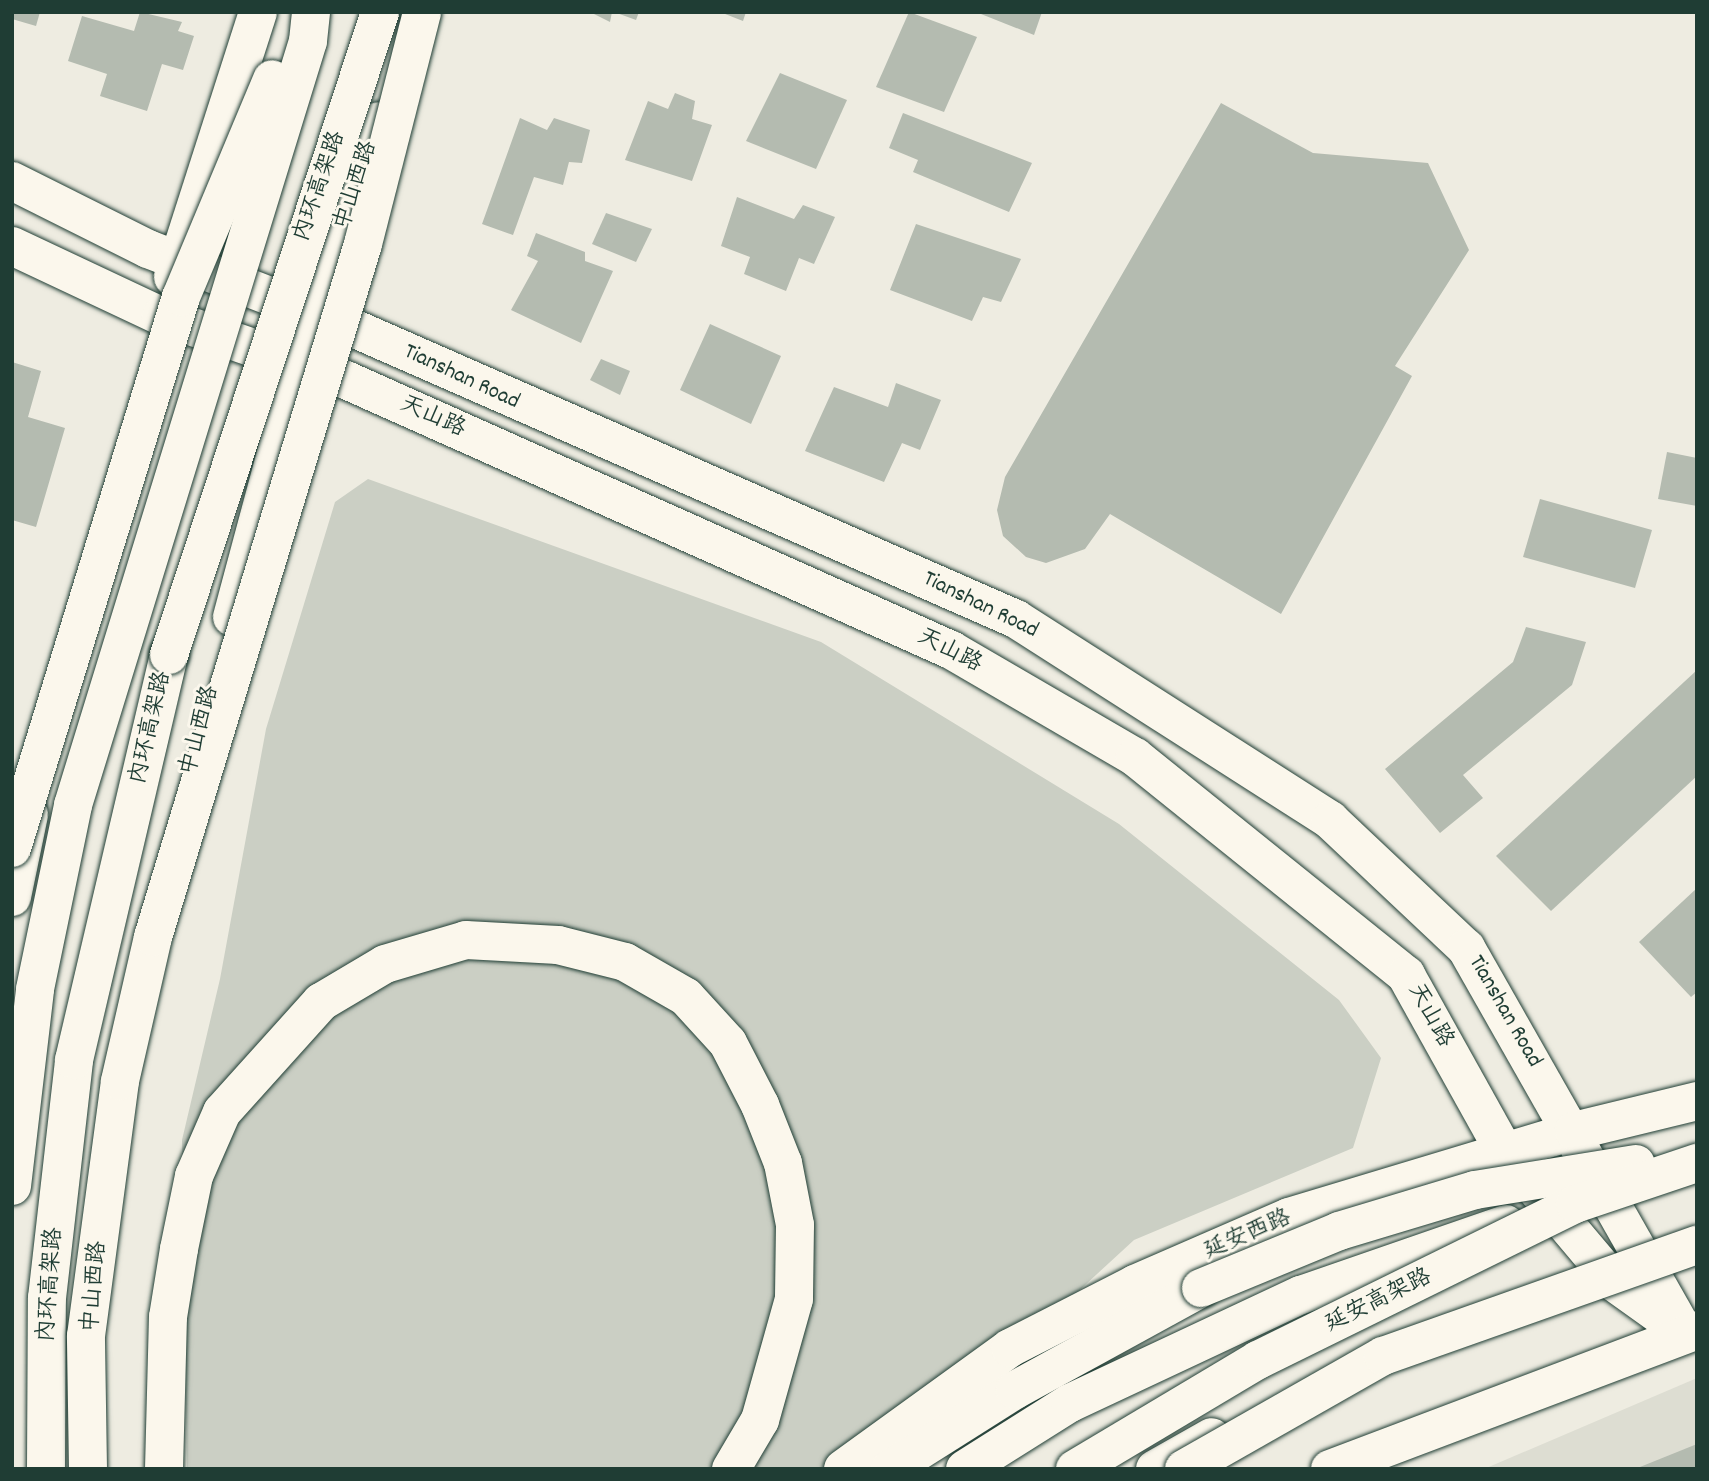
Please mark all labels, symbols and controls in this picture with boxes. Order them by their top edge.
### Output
street label: 内环高架路 [289,128,353,246]
street label: 中山西路 [330,138,384,234]
street label: Tianshan Road [399,339,523,417]
street label: 天山路 [395,391,469,445]
street label: Tianshan Road [918,566,1042,646]
street label: 天山路 [912,624,986,680]
street label: 内环高架路 [126,669,178,787]
street label: 中山西路 [176,683,226,779]
street label: Tianshan Road [1461,951,1547,1073]
street label: 天山路 [1400,979,1458,1053]
street label: 延安西路 [1200,1205,1296,1267]
street label: 内环高架路 [34,1227,70,1343]
street label: 中山西路 [78,1240,114,1334]
street label: 延安高架路 [1321,1264,1437,1340]

